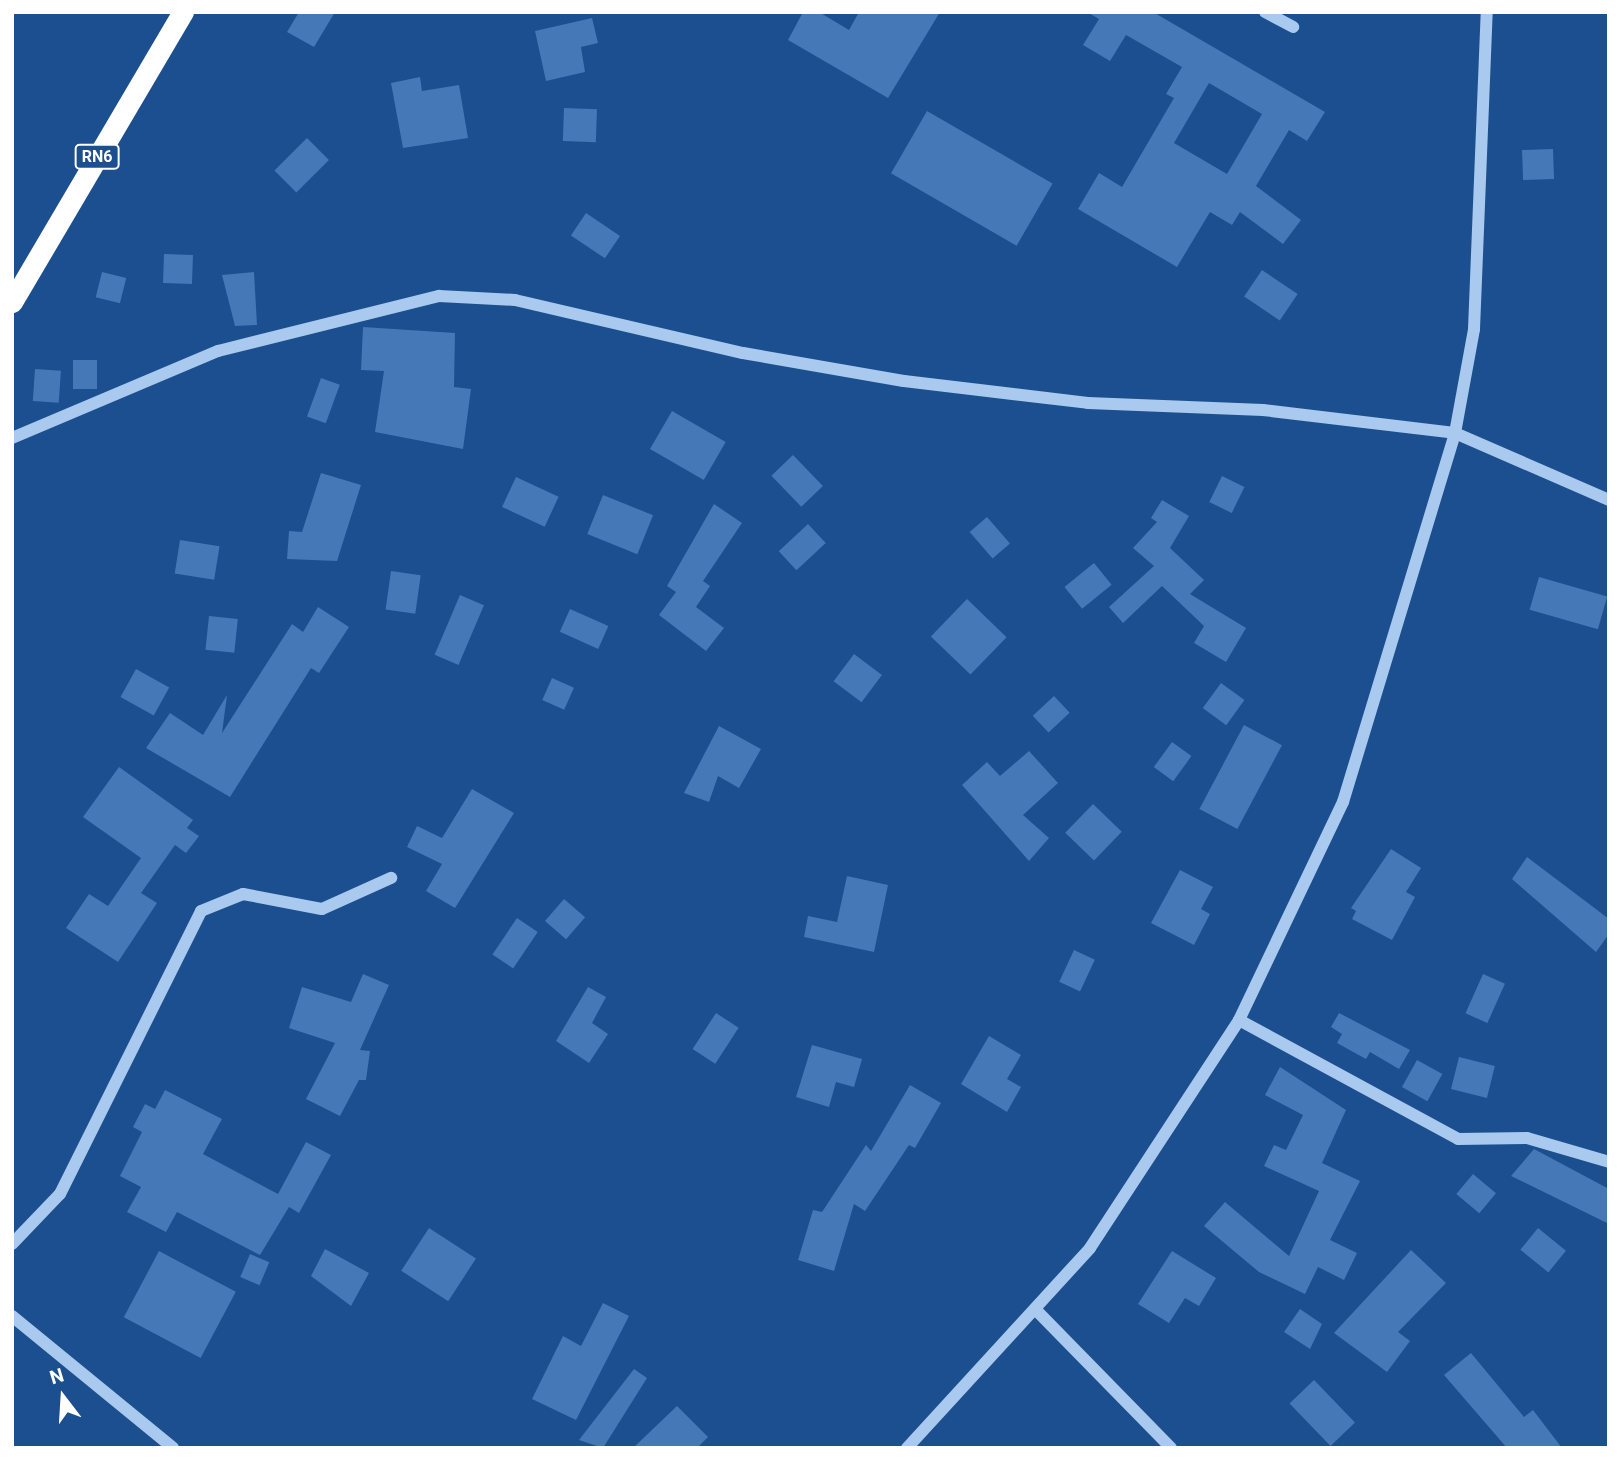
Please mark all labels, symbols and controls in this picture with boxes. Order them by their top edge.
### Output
road number: RN6 [74,144,120,169]
north arrow [28,1362,98,1432]
text: N [47,1363,66,1389]

